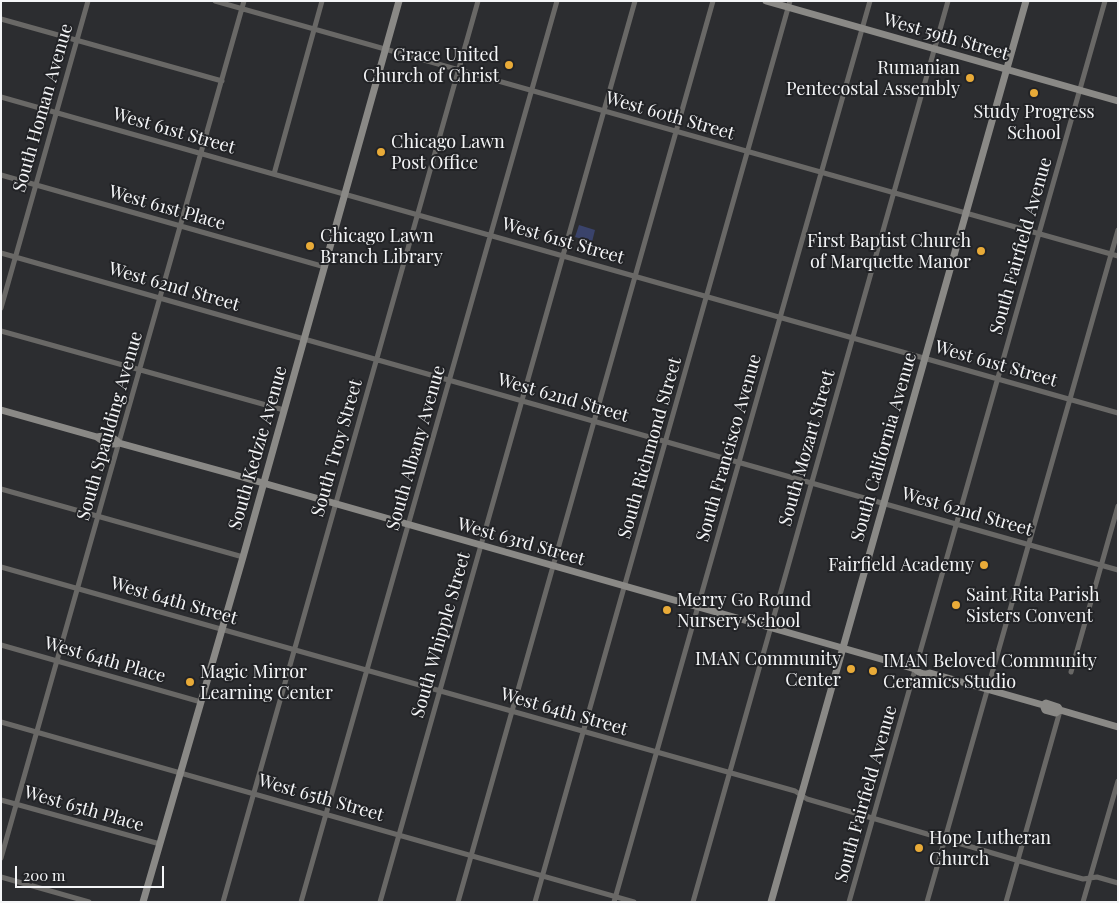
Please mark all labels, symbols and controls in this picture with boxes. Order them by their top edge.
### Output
street label: West 59th Street [881,9,1011,65]
street label: South Homan Avenue [9,21,77,195]
place label: Grace United Church of Christ [363,44,499,86]
place label: Rumanian Pentecostal Assembly [786,57,960,100]
marker: Grace United Church of Christ [503,59,515,71]
marker: Rumanian Pentecostal Assembly [964,72,976,84]
street label: West 60th Street [603,87,737,145]
marker: Study Progress School [1028,87,1040,99]
place label: Study Progress School [974,101,1094,144]
street label: West 61st Street [110,103,238,159]
place label: Chicago Lawn Post Office [391,131,505,173]
marker: Chicago Lawn Post Office [375,146,387,158]
street label: South Fairfield Avenue [985,155,1057,337]
street label: West 61st Place [106,181,228,235]
street label: West 61st Street [499,213,627,269]
place label: Chicago Lawn Branch Library [320,225,443,268]
place label: First Baptist Church of Marquette Manor [807,230,971,272]
marker: Chicago Lawn Branch Library [304,240,316,252]
marker: First Baptist Church of Marquette Manor [975,245,987,257]
street label: West 62nd Street [106,258,242,316]
street label: South Spaulding Avenue [73,329,147,523]
street label: West 61st Street [932,336,1060,392]
street label: South California Avenue [847,350,921,544]
street label: South Francisco Avenue [692,352,766,544]
street label: South Richmond Street [614,355,686,541]
street label: South Kedzie Avenue [224,363,292,533]
street label: South Albany Avenue [382,363,450,533]
street label: South Mozart Street [774,367,840,529]
street label: West 62nd Street [495,369,631,427]
street label: South Troy Street [307,377,367,519]
street label: West 62nd Street [899,483,1035,541]
street label: West 63rd Street [455,514,587,570]
street label: South Whipple Street [407,550,475,720]
place label: Fairfield Academy [828,554,974,576]
marker: Fairfield Academy [978,559,990,571]
street label: West 64th Street [108,573,240,629]
place label: Saint Rita Parish Sisters Convent [966,584,1100,626]
place label: Merry Go Round Nursery School [677,589,811,632]
marker: Saint Rita Parish Sisters Convent [950,599,962,611]
marker: Merry Go Round Nursery School [661,604,673,616]
street label: West 64th Place [42,632,168,688]
place label: IMAN Community Center [695,648,841,691]
place label: IMAN Beloved Community Ceramics Studio [883,650,1097,692]
place label: Magic Mirror Learning Center [200,661,333,704]
marker: IMAN Community Center [845,663,857,675]
marker: IMAN Beloved Community Ceramics Studio [867,665,879,677]
marker: Magic Mirror Learning Center [184,676,196,688]
street label: West 64th Street [498,684,630,740]
street label: South Fairfield Avenue [830,703,902,885]
street label: West 65th Street [256,770,386,826]
street label: West 65th Place [22,782,146,836]
place label: Hope Lutheran Church [929,827,1051,870]
marker: Hope Lutheran Church [913,842,925,854]
scale bar [18,856,166,888]
text: 200 m [23,865,65,885]

